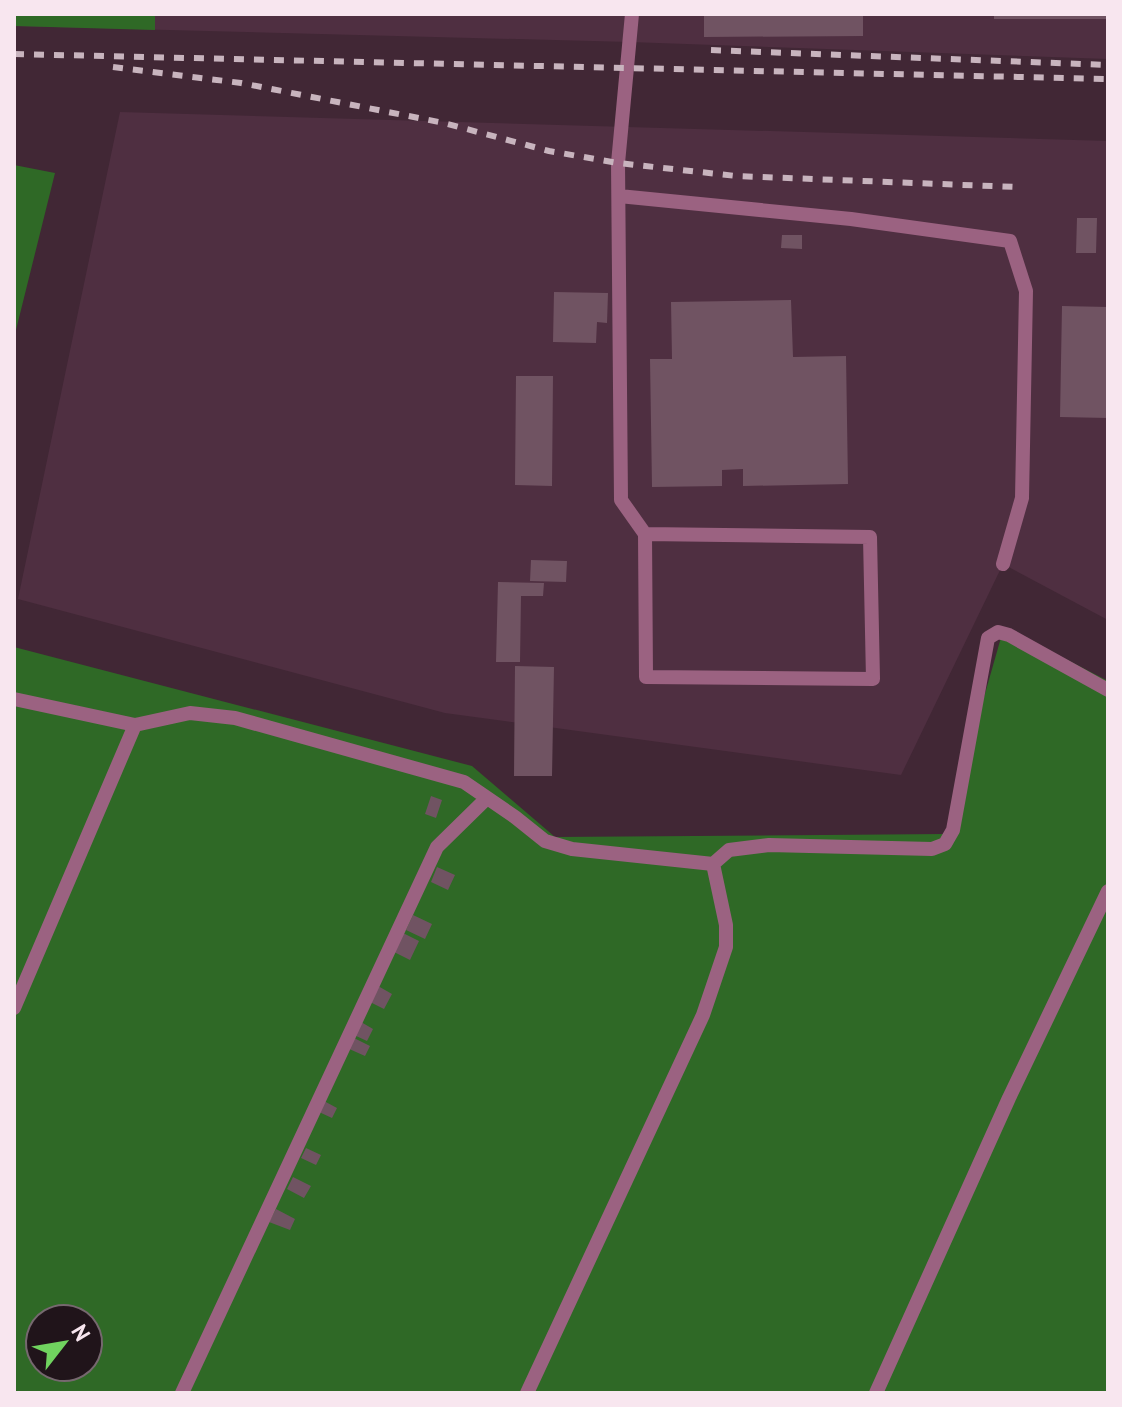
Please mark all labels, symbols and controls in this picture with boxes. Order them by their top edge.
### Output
north arrow [24,1303,104,1383]
text: N [65,1319,97,1346]

